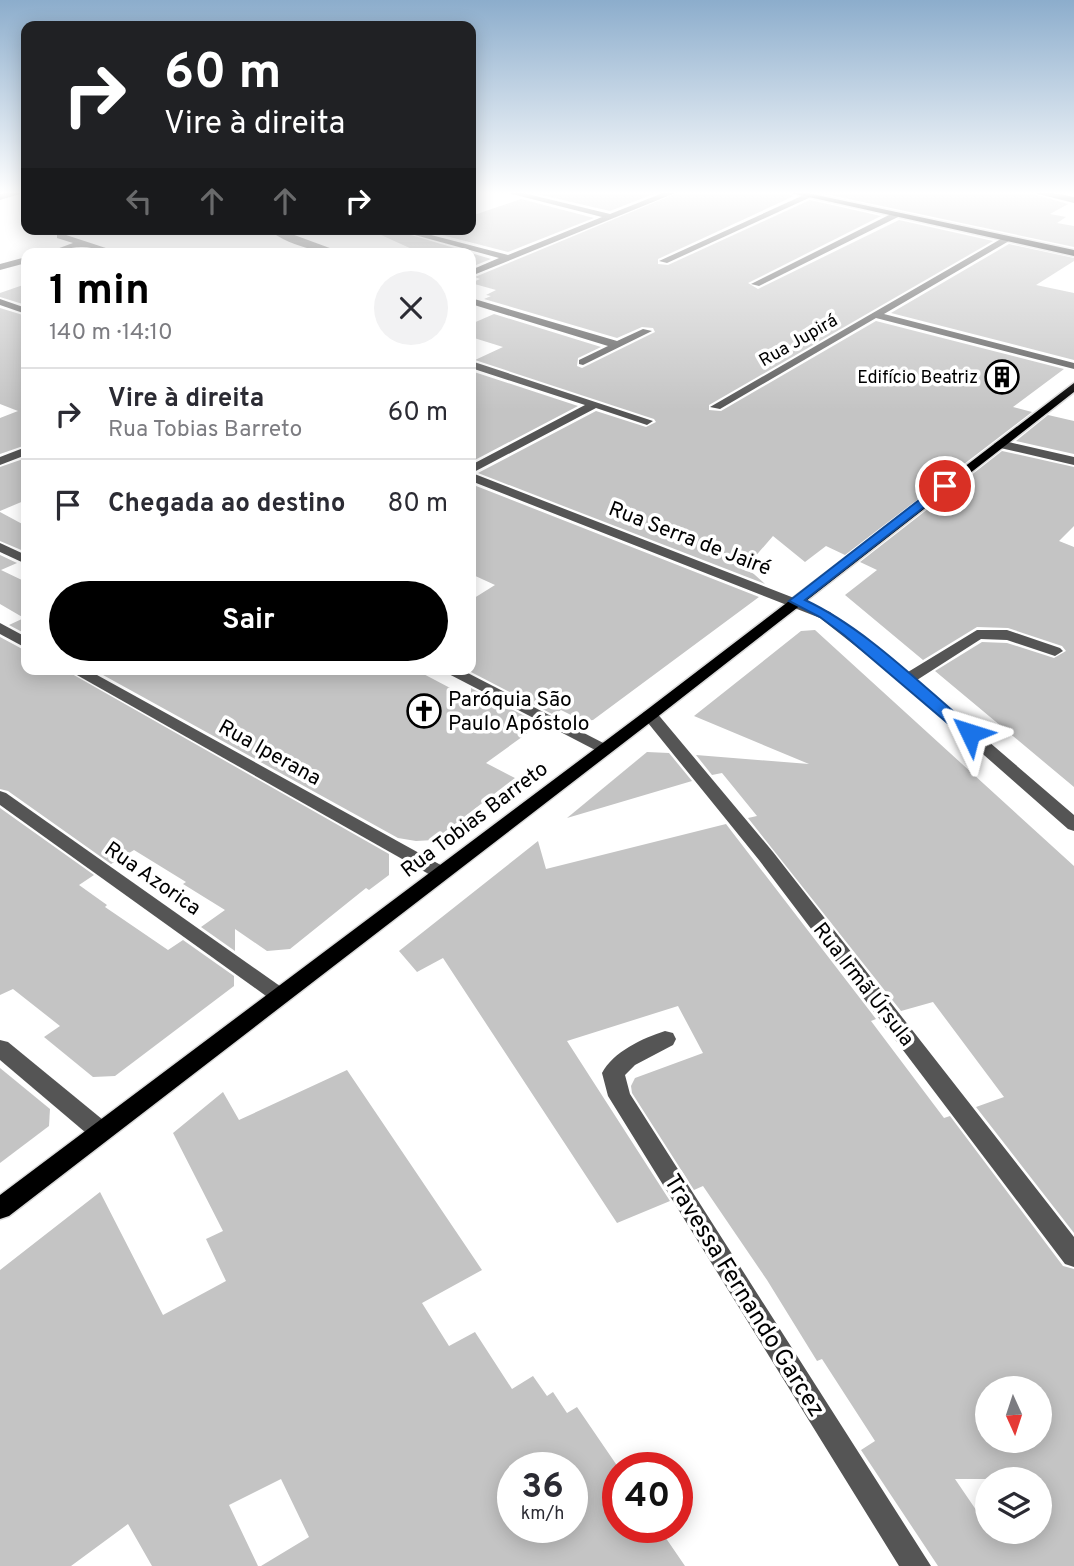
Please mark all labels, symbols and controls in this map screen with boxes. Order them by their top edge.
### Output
text: 60 m [164,44,282,106]
icon: right [49,49,140,140]
text: Vire à direita [164,105,345,145]
icon: left [120,182,158,220]
icon: ahead [193,182,231,220]
icon: ahead [266,182,304,220]
icon: right [339,182,377,220]
text: 1 min [49,266,150,319]
button: close [374,271,448,345]
street label: Rua Jupirá [755,310,842,373]
text: 140 m · 14:10 [49,319,173,348]
building icon: Edifício Beatriz [983,358,1021,396]
place label: Edifício Beatriz [857,367,978,390]
text: Vire à direita [108,383,264,416]
icon: right [49,395,87,433]
text: 60 m [388,397,448,430]
text: Rua Tobias Barreto [108,416,302,445]
pin [915,456,975,516]
icon: arrive [926,467,964,505]
icon: arrive [49,486,87,524]
text: Chegada ao destino [108,488,345,521]
text: 80 m [388,488,448,521]
street label: Rua Serra de Jairé [604,496,775,583]
button: Sair [49,581,448,661]
place label: Paróquia São Paulo Apóstolo [448,687,589,738]
church icon: Paróquia São Paulo Apóstolo [405,692,443,730]
position arrow [933,696,1007,770]
street label: Rua Iperana [213,714,325,793]
street label: Rua Tobias Barreto [396,756,554,884]
street label: Rua Azorica [99,836,206,922]
street label: Rua Irmã Úrsula [806,917,920,1052]
street label: Travessa Fernando Garcez [656,1169,830,1423]
north arrow [975,1376,1052,1452]
map controls [975,1376,1052,1544]
speed limit sign: 40 [602,1452,693,1543]
text: 36 [521,1466,564,1510]
button: layers [975,1467,1052,1544]
text: km/h [521,1503,564,1526]

